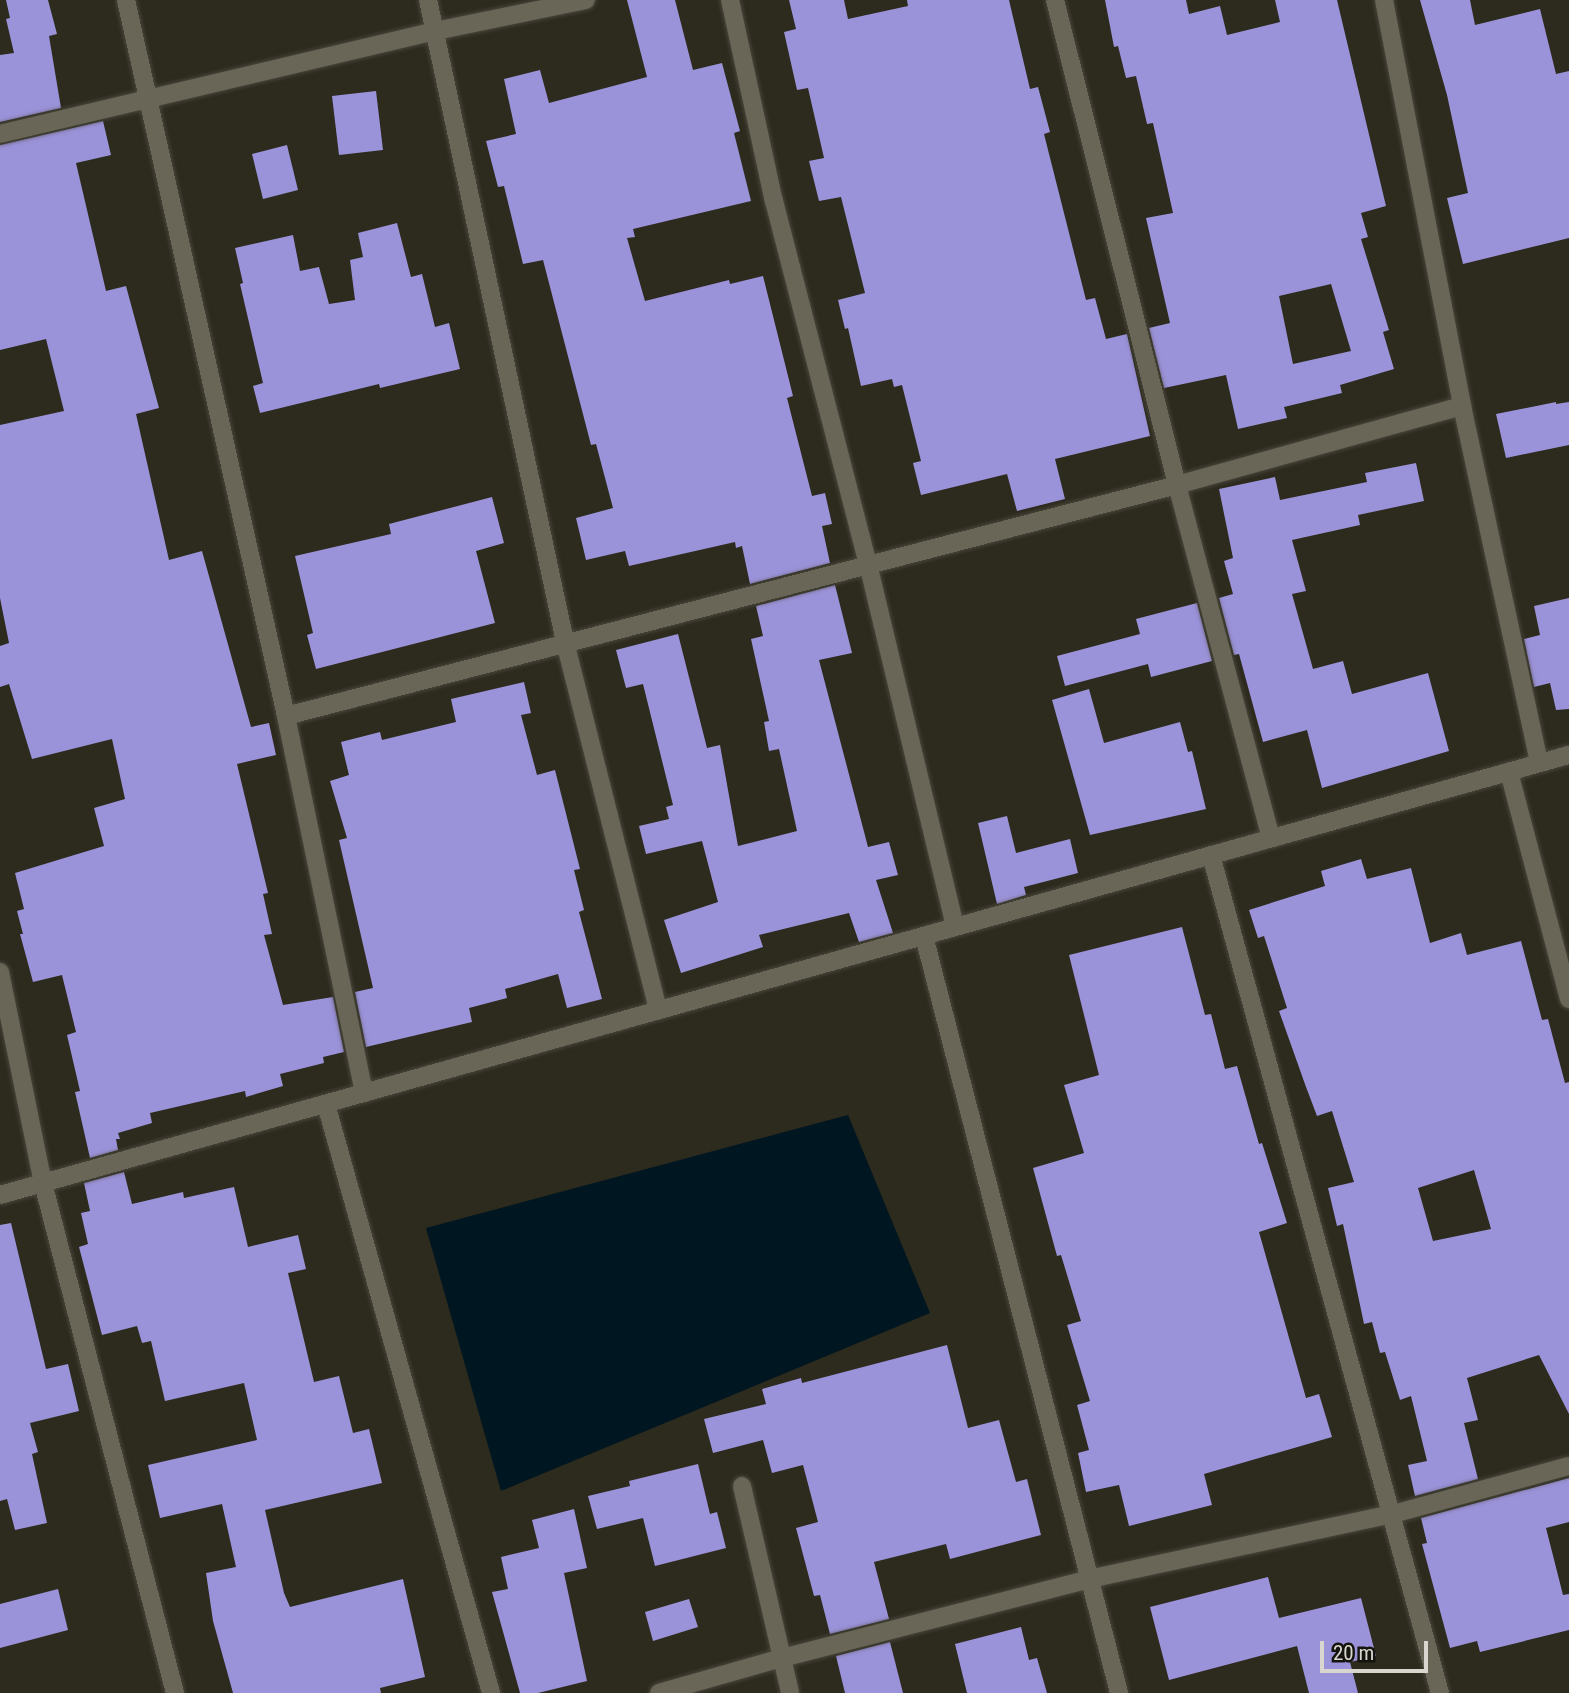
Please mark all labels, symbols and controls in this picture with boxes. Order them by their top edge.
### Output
scale bar [1324,1626,1432,1670]
text: 20 m [1333,1641,1374,1665]

